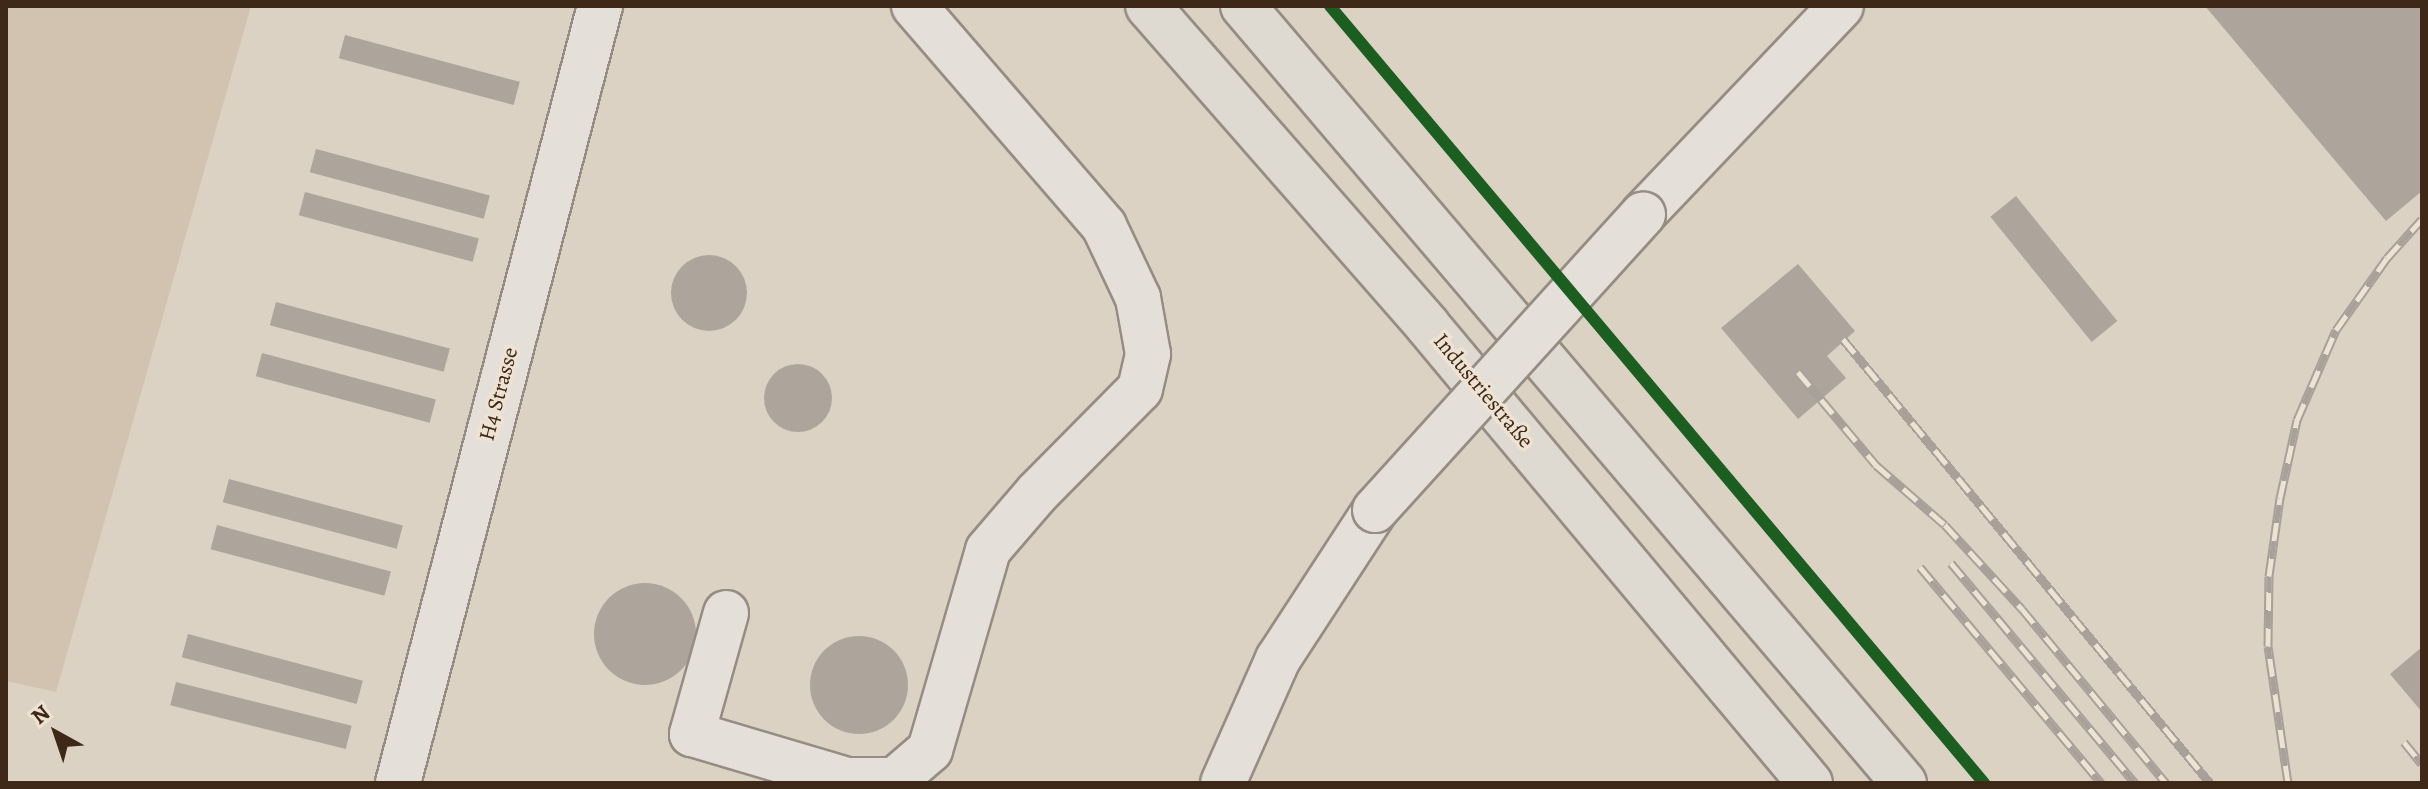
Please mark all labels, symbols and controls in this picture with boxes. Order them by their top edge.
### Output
street label: Industriestraße [1427,328,1539,454]
street label: H4 Strasse [474,344,524,444]
north arrow [16,693,96,773]
text: N [25,698,56,731]

